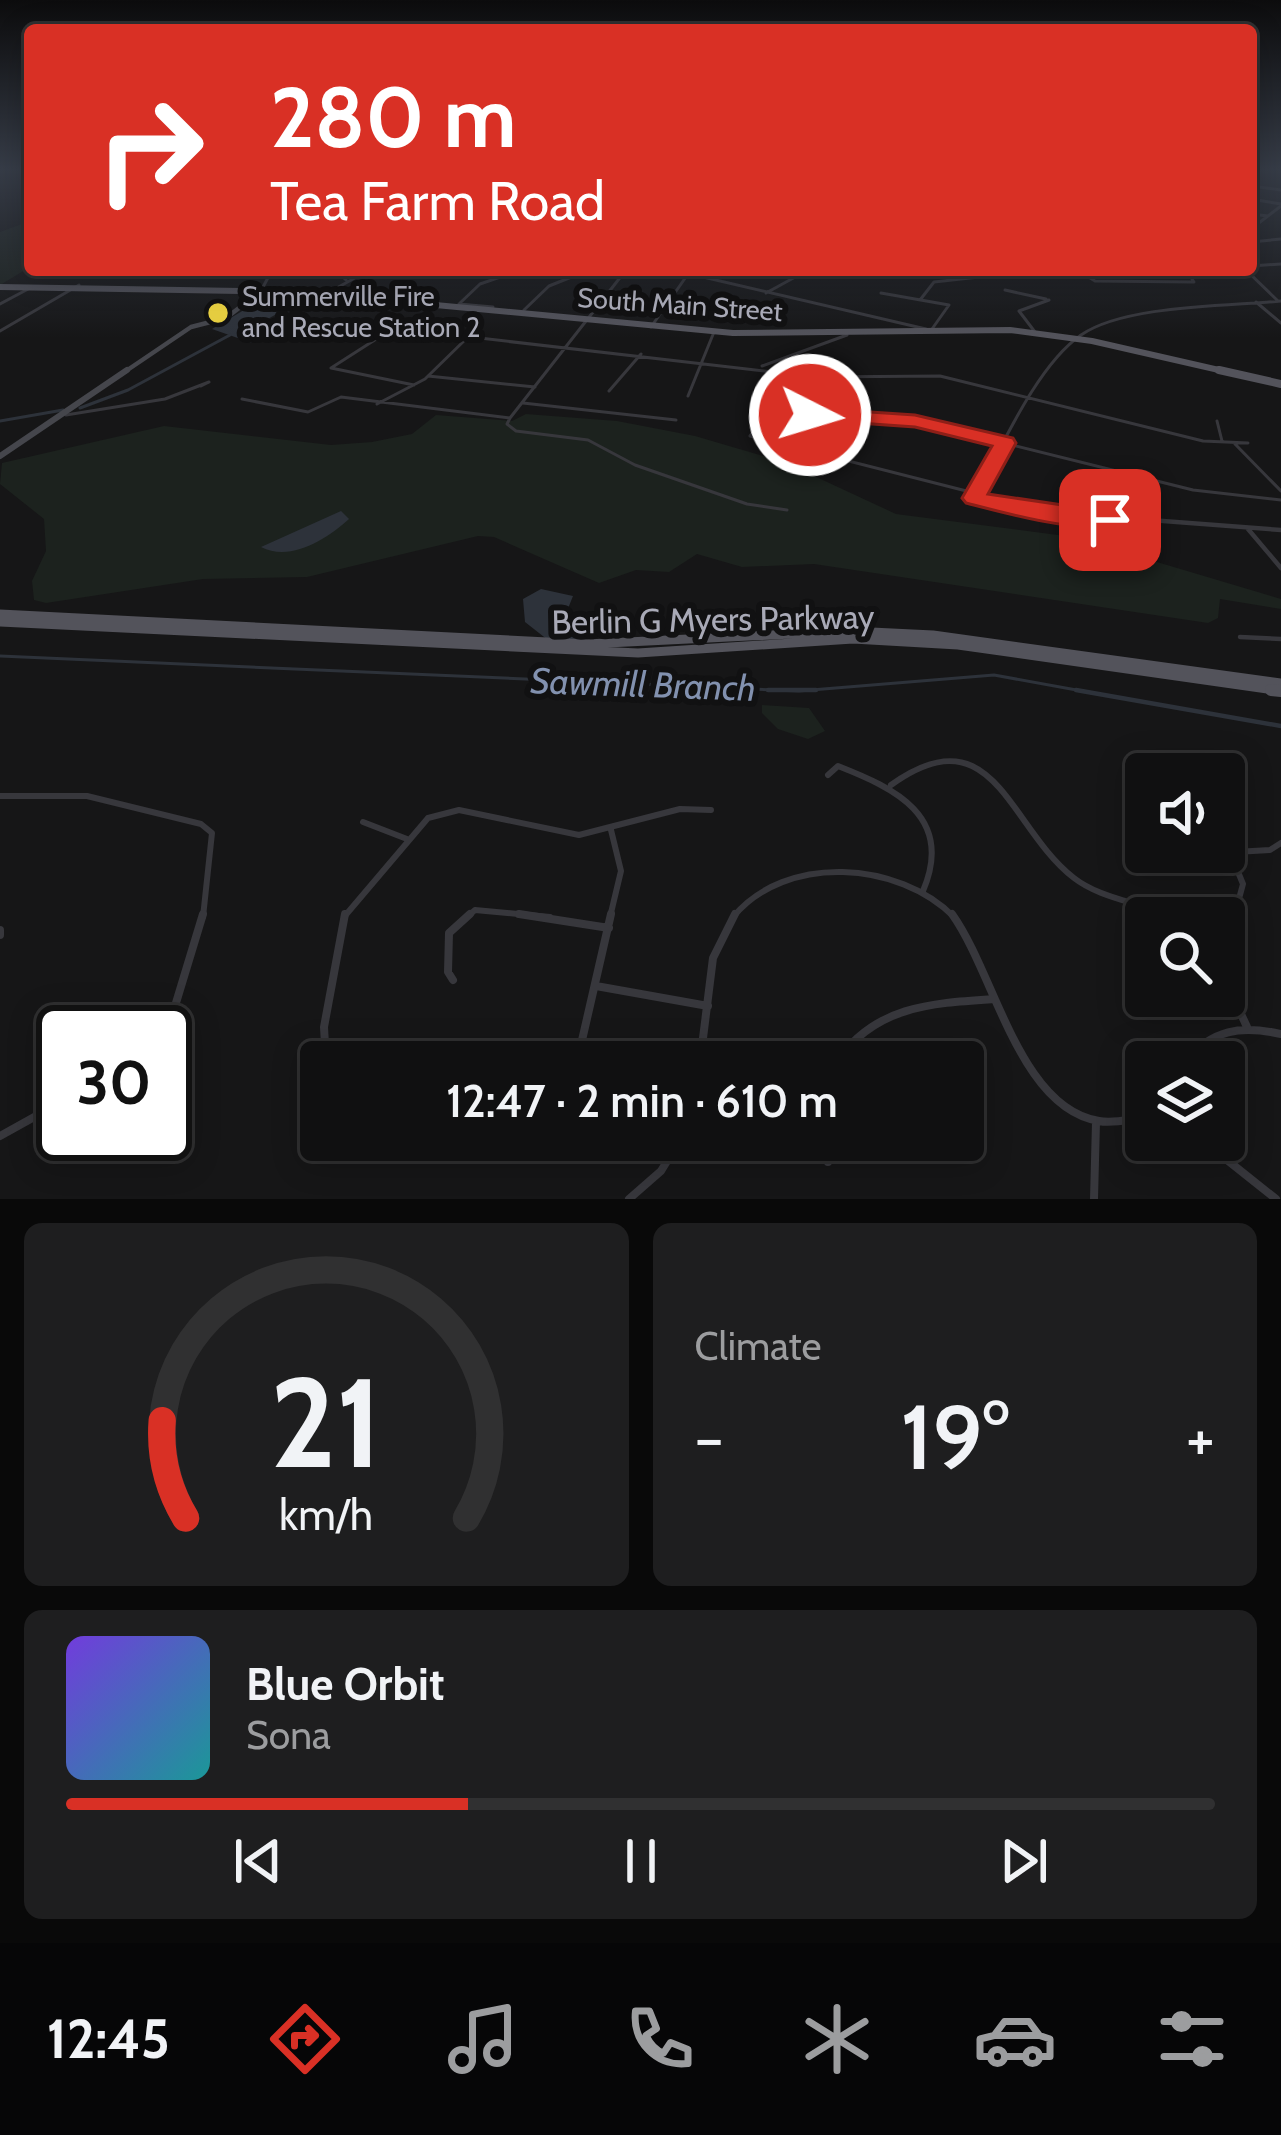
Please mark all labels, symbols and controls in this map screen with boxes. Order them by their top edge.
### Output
text: 280 m [270,66,516,168]
icon: right [72,72,228,228]
text: Tea Farm Road [270,168,605,234]
place label: Summerville Fire and Rescue Station 2 [242,280,480,344]
street label: South Main Street [576,281,784,328]
marker: Summerville Fire and Rescue Station 2 [205,300,231,326]
position arrow [747,352,873,478]
pin [1059,469,1161,571]
icon: arrive [1077,487,1143,553]
street label: Berlin G Myers Parkway [551,596,875,642]
water label: Sawmill Branch [530,658,756,710]
map controls [1125,753,1245,1161]
button: sound [1125,753,1245,873]
button: search [1125,897,1245,1017]
speed limit sign: 30 [36,1005,192,1161]
button: layers [1125,1041,1245,1161]
text: 12:47 · 2 min · 610 m [446,1074,838,1128]
text: Climate [695,1322,821,1370]
text: 21 [270,1347,382,1498]
text: 19° [900,1382,1009,1492]
text: − [695,1397,724,1478]
text: + [1186,1397,1215,1478]
text: km/h [279,1488,373,1540]
text: Blue Orbit [246,1657,444,1711]
text: Sona [246,1711,331,1759]
icon: previous [225,1828,291,1894]
icon: pause [608,1828,674,1894]
icon: next [991,1828,1057,1894]
icon: directions [263,1997,347,2081]
icon: music [441,1997,525,2081]
icon: phone [618,1997,702,2081]
icon: climate [795,1997,879,2081]
icon: car [973,1997,1057,2081]
icon: filters [1150,1997,1234,2081]
text: 12:45 [47,2006,170,2072]

